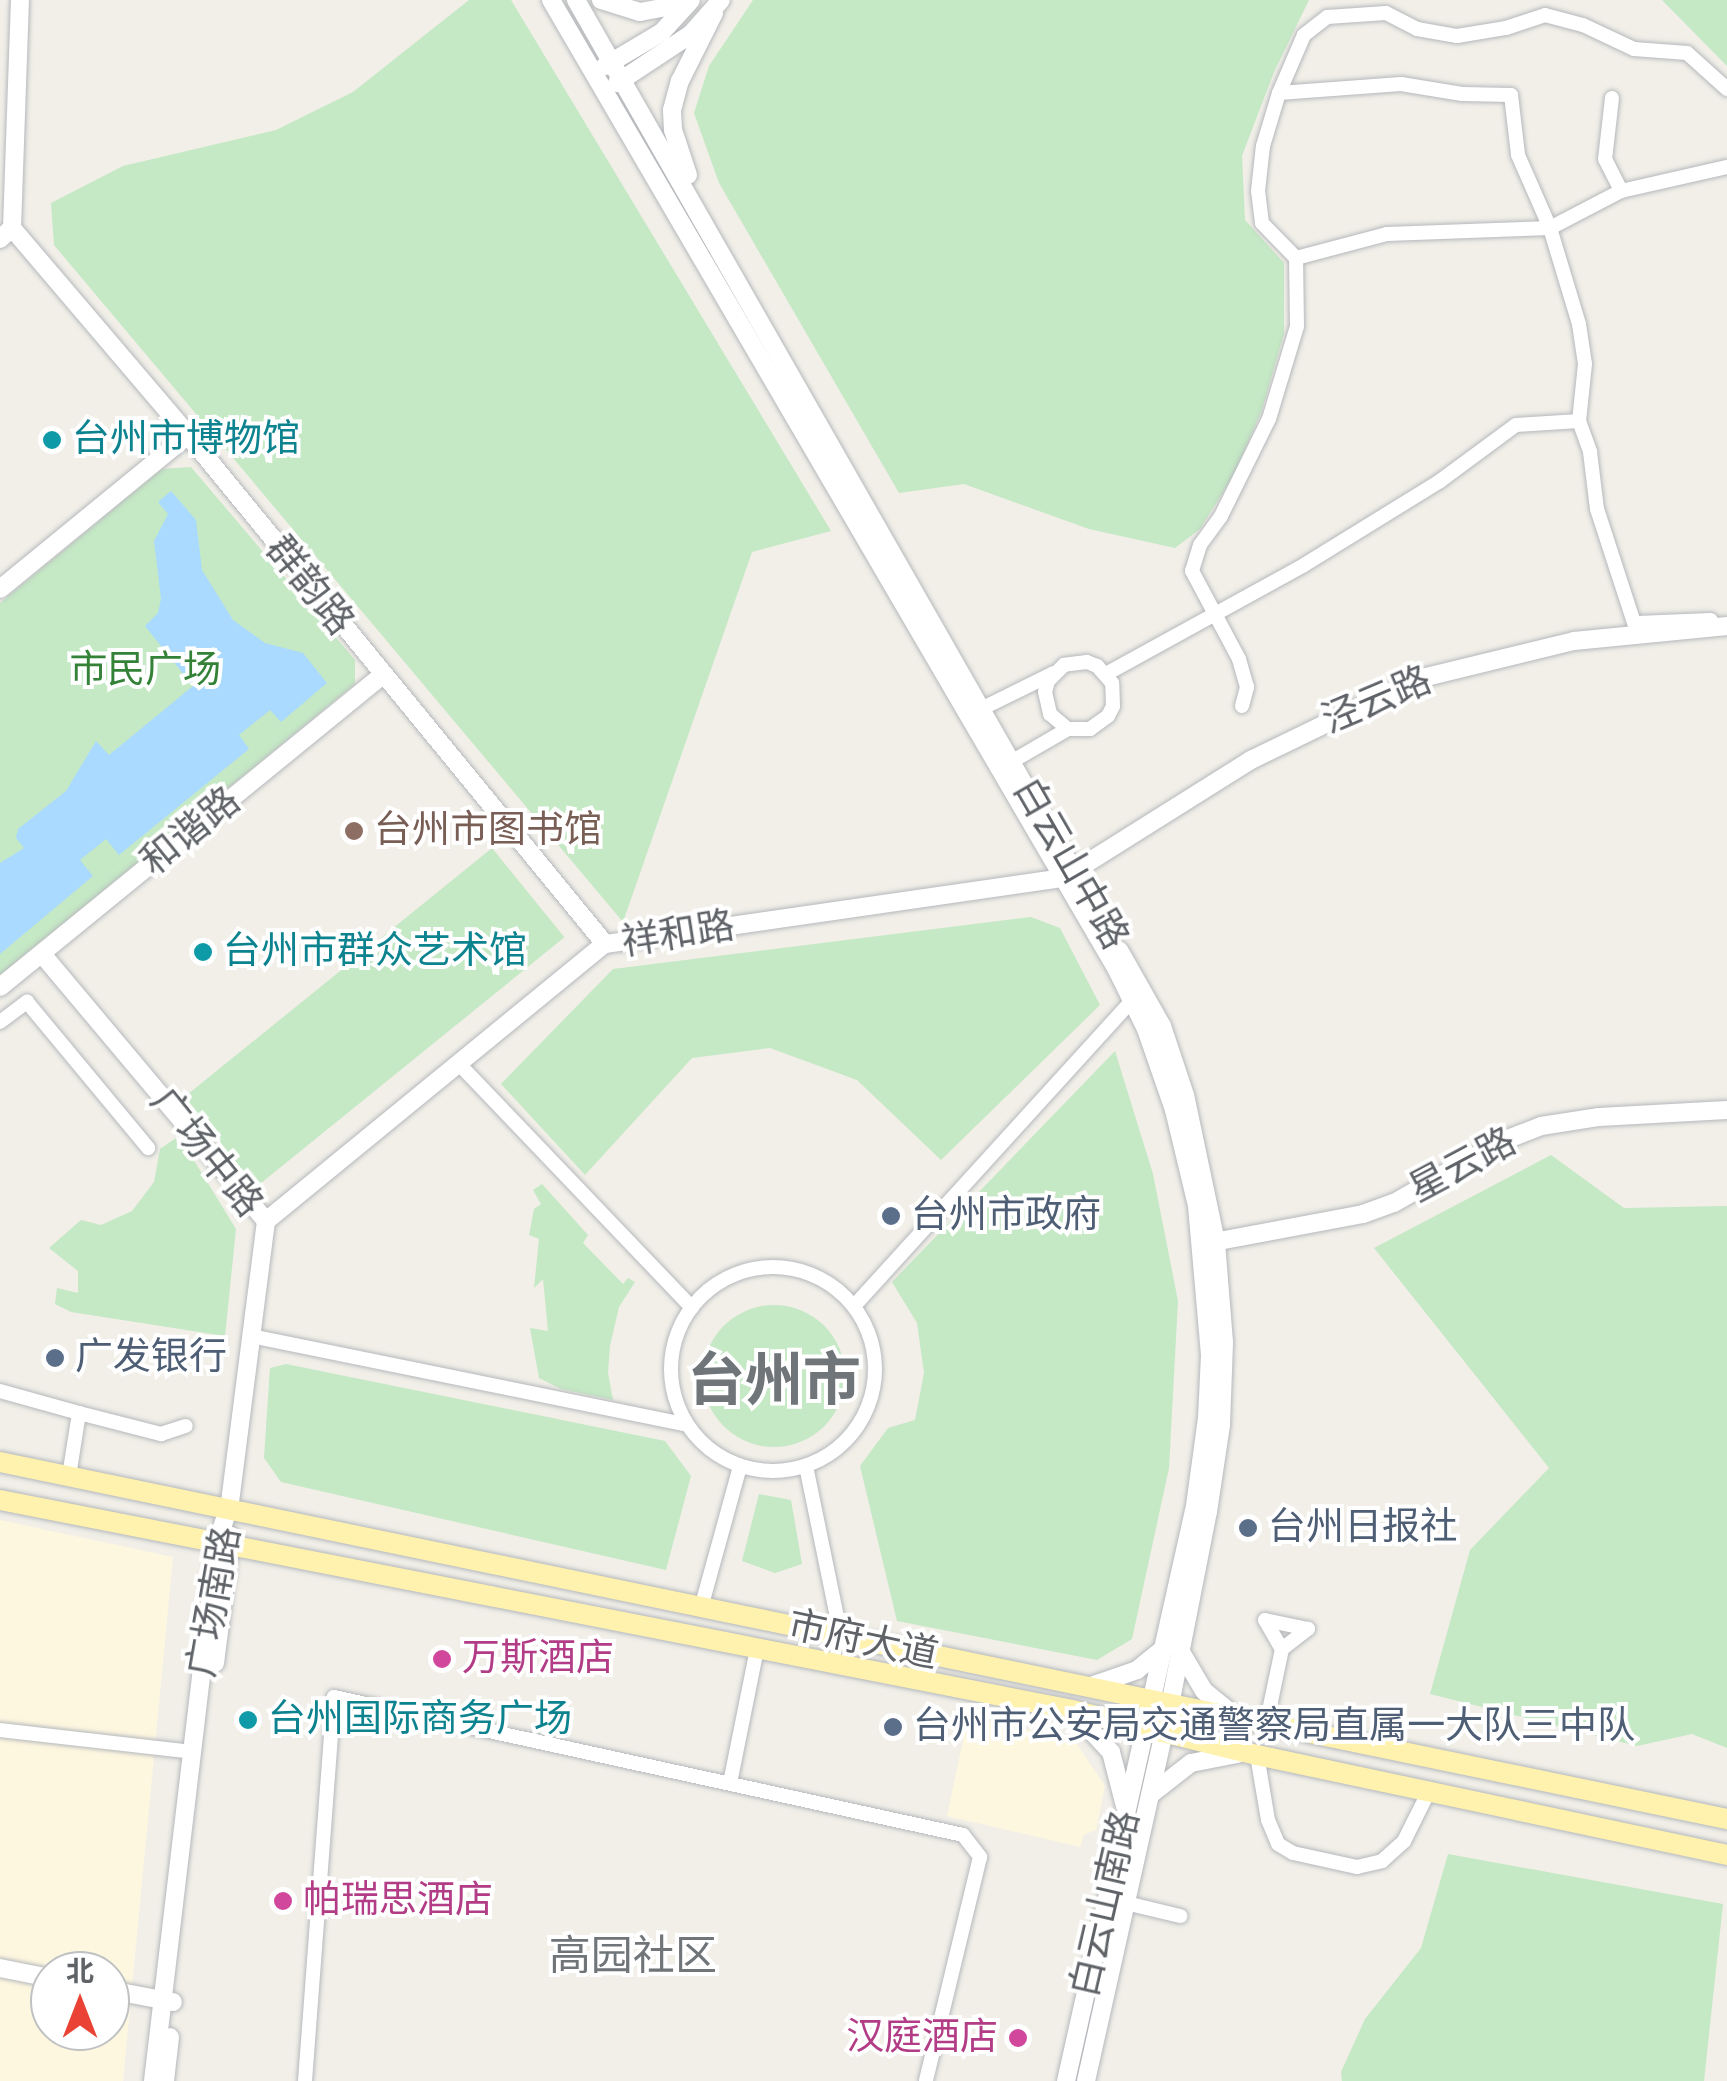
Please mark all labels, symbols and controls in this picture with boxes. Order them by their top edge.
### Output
place label: 台州市博物馆 [72,417,300,463]
marker: 台州市博物馆 [41,429,63,451]
street label: 群韵路 [255,527,363,645]
park label: 市民广场 [69,648,221,694]
street label: 泾云路 [1316,658,1438,744]
street label: 白云山中路 [1003,770,1137,958]
street label: 和谐路 [132,778,250,886]
place label: 台州市图书馆 [374,808,602,854]
marker: 台州市图书馆 [343,820,365,842]
street label: 祥和路 [618,904,738,966]
place label: 台州市群众艺术馆 [223,929,527,975]
marker: 台州市群众艺术馆 [192,941,214,963]
street label: 广场中路 [140,1080,272,1226]
street label: 星云路 [1402,1119,1524,1213]
place label: 台州市政府 [911,1193,1101,1239]
marker: 台州市政府 [880,1205,902,1227]
place label: 广发银行 [75,1335,227,1381]
marker: 广发银行 [44,1347,66,1369]
district label: 台州市 [687,1348,861,1418]
place label: 台州日报社 [1268,1505,1458,1551]
marker: 台州日报社 [1237,1517,1259,1539]
street label: 广场南路 [179,1523,251,1681]
street label: 市府大道 [784,1603,942,1679]
place label: 万斯酒店 [462,1636,614,1682]
marker: 万斯酒店 [431,1648,453,1670]
place label: 台州国际商务广场 [268,1697,572,1743]
place label: 台州市公安局交通警察局直属一大队三中队 [913,1704,1635,1750]
marker: 台州国际商务广场 [237,1709,259,1731]
marker: 台州市公安局交通警察局直属一大队三中队 [882,1716,904,1738]
street label: 白云山南路 [1062,1806,1150,2002]
place label: 帕瑞思酒店 [303,1878,493,1924]
marker: 帕瑞思酒店 [272,1890,294,1912]
district label: 高园社区 [549,1933,717,1983]
north arrow [30,1951,130,2051]
text: 北 [66,1956,94,1989]
place label: 汉庭酒店 [846,2015,998,2061]
marker: 汉庭酒店 [1007,2027,1029,2049]

